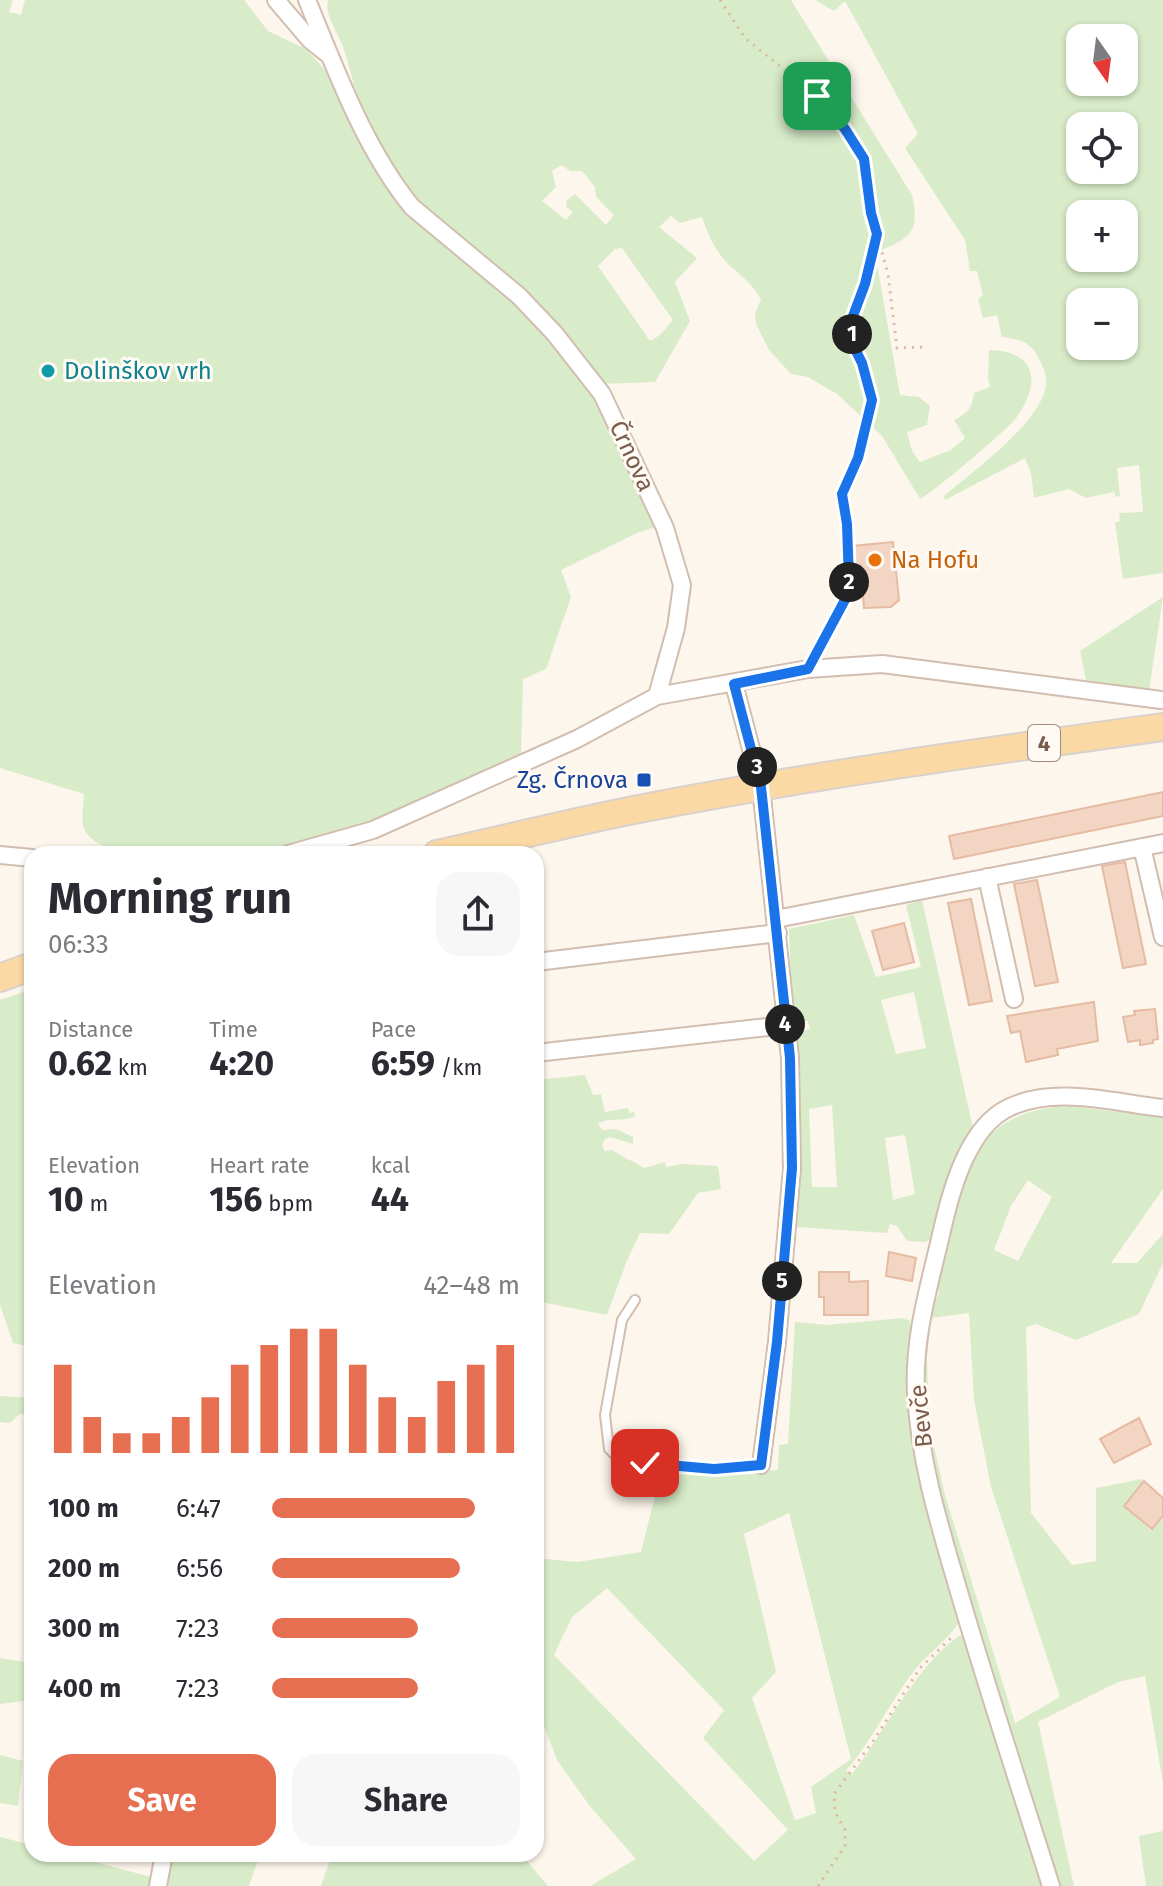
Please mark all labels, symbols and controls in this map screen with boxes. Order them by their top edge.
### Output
north arrow [1066,24,1138,96]
map controls [1066,24,1138,360]
pin [783,62,851,130]
icon: arrive [795,74,839,118]
button: locate [1066,112,1138,184]
button: + [1066,200,1138,272]
button: − [1066,288,1138,360]
pin: 1 [832,314,872,354]
text: 1 [847,320,857,347]
place label: Dolinškov vrh [64,357,212,385]
marker: Dolinškov vrh [39,362,57,380]
street label: Črnova [604,416,661,496]
place label: Na Hofu [891,546,979,574]
marker: Na Hofu [866,551,884,569]
pin: 2 [829,562,869,602]
text: 2 [843,568,855,595]
road number: 4 [1028,725,1060,761]
pin: 3 [737,747,777,787]
text: 3 [751,753,763,780]
place label: Zg. Črnova [517,765,628,794]
marker: Zg. Črnova [635,771,653,789]
text: Morning run [48,872,292,925]
button: share [436,872,520,956]
text: 06:33 [48,929,109,960]
pin: 4 [765,1004,805,1044]
text: 4 [779,1010,791,1037]
text: Distance [48,1016,133,1043]
text: Time [209,1016,258,1043]
text: Pace [371,1016,416,1043]
text: 0.62 [48,1043,112,1084]
text: 4:20 [209,1043,274,1084]
text: 6:59 [371,1043,435,1084]
text: km [112,1054,148,1081]
text: /km [435,1054,482,1081]
text: Elevation [48,1152,140,1179]
text: Heart rate [209,1152,310,1179]
text: kcal [371,1152,410,1179]
text: 10 [48,1179,84,1220]
text: 156 [209,1179,263,1220]
text: 44 [371,1179,409,1220]
text: m [84,1190,108,1217]
text: bpm [263,1190,313,1217]
pin: 5 [762,1261,802,1301]
text: 5 [776,1267,788,1294]
text: Elevation [48,1270,157,1301]
text: 42–48 m [423,1270,520,1301]
street label: Bevče [904,1383,938,1449]
pin [611,1429,679,1497]
icon: check [623,1441,667,1485]
text: 100 m [48,1493,119,1524]
text: 6:47 [176,1493,221,1524]
text: 200 m [48,1553,120,1584]
text: 6:56 [176,1553,223,1584]
text: 300 m [48,1613,120,1644]
text: 7:23 [176,1613,220,1644]
text: 400 m [48,1673,121,1704]
text: 7:23 [176,1673,220,1704]
button: Save [48,1754,276,1846]
button: Share [292,1754,520,1846]

